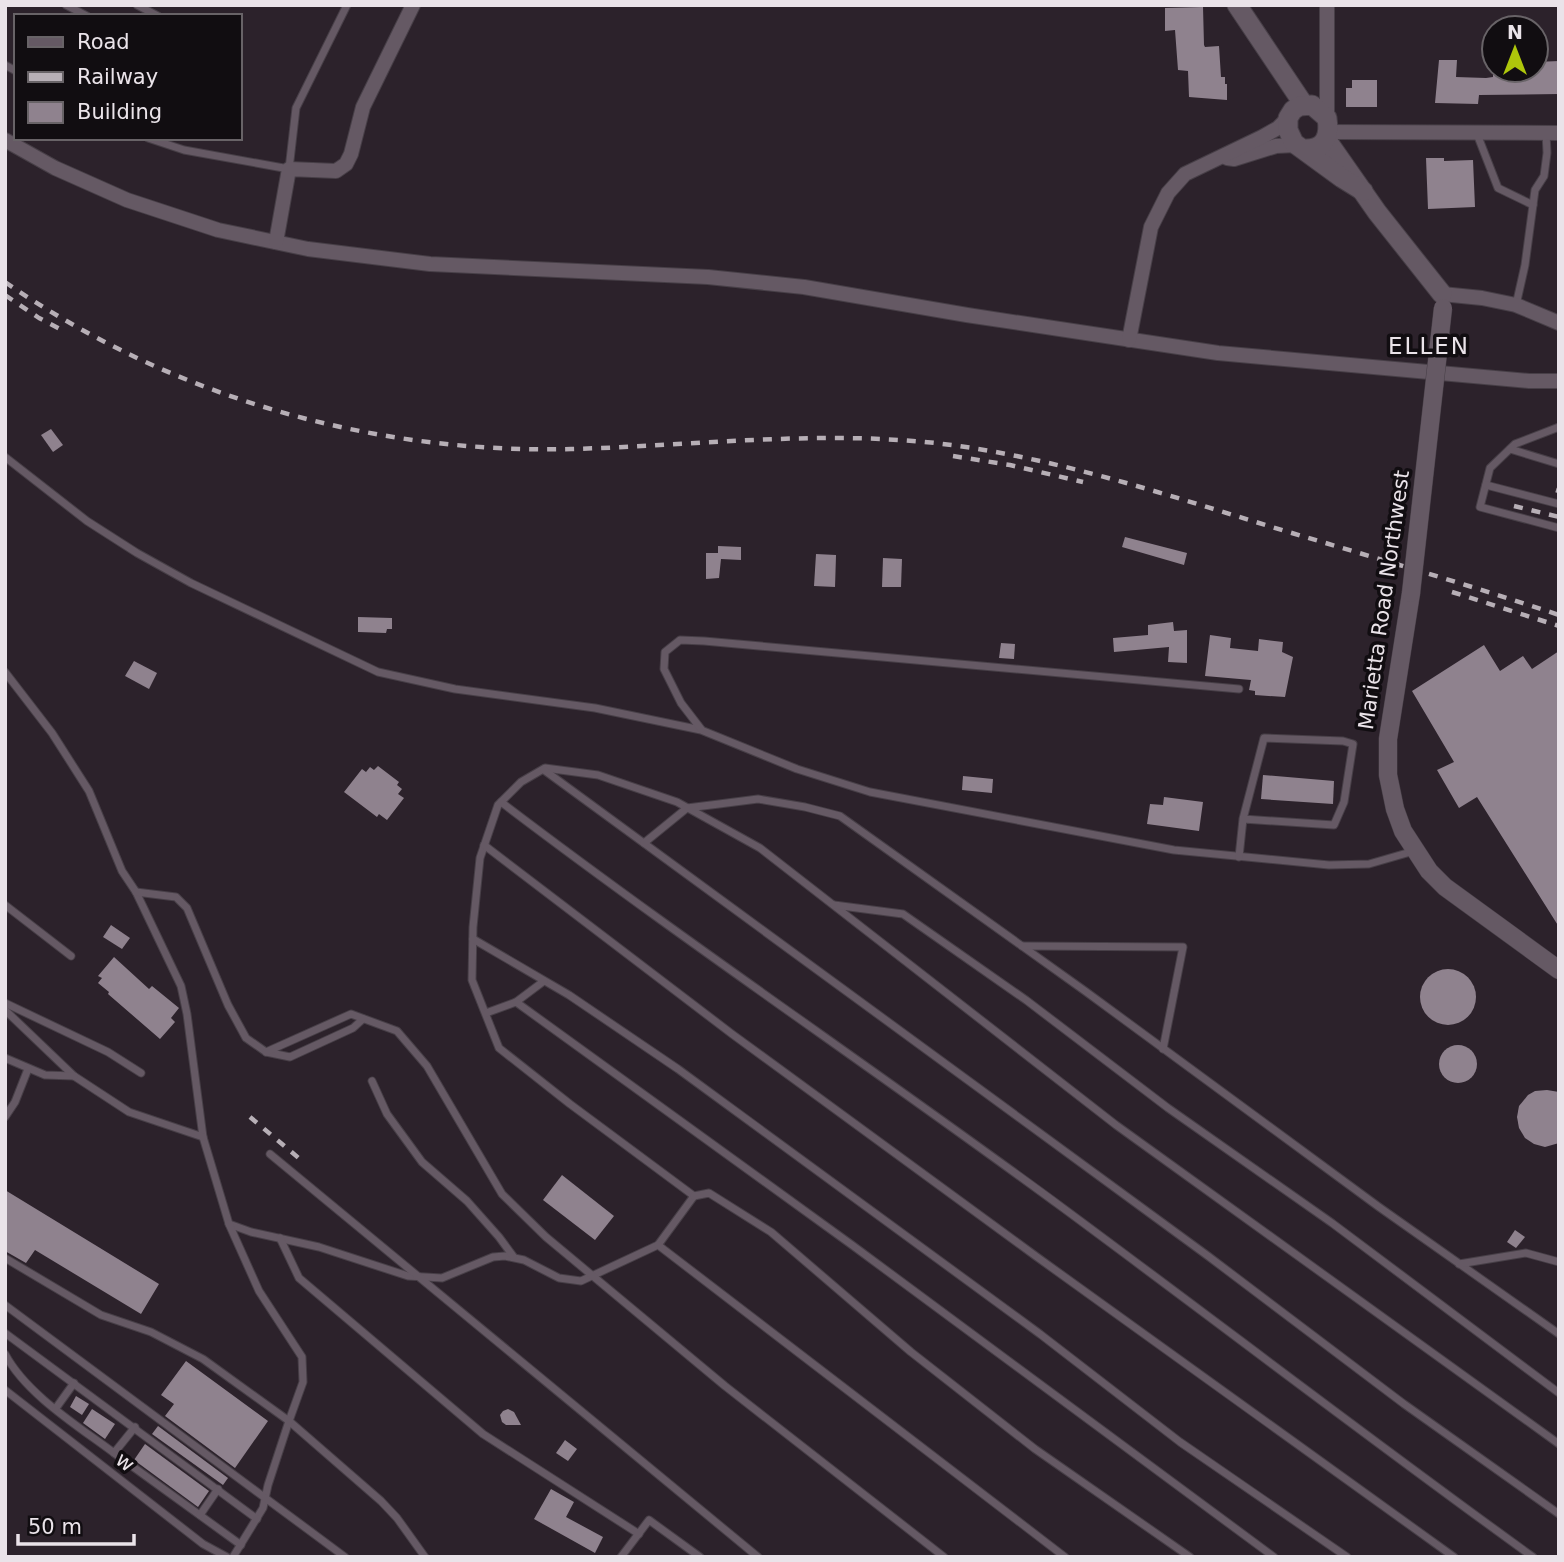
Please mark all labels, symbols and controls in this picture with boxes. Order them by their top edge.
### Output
legend [14,14,242,140]
north arrow [1480,14,1550,84]
text: N [1507,21,1523,43]
text: Road [77,30,130,54]
text: Railway [77,65,158,89]
text: Building [77,100,162,124]
district label: ELLEN [1388,333,1470,359]
street label: Marietta Road Northwest [1354,469,1414,731]
street label: w [111,1447,139,1477]
scale bar [18,1502,133,1546]
text: 50 m [28,1515,82,1539]

